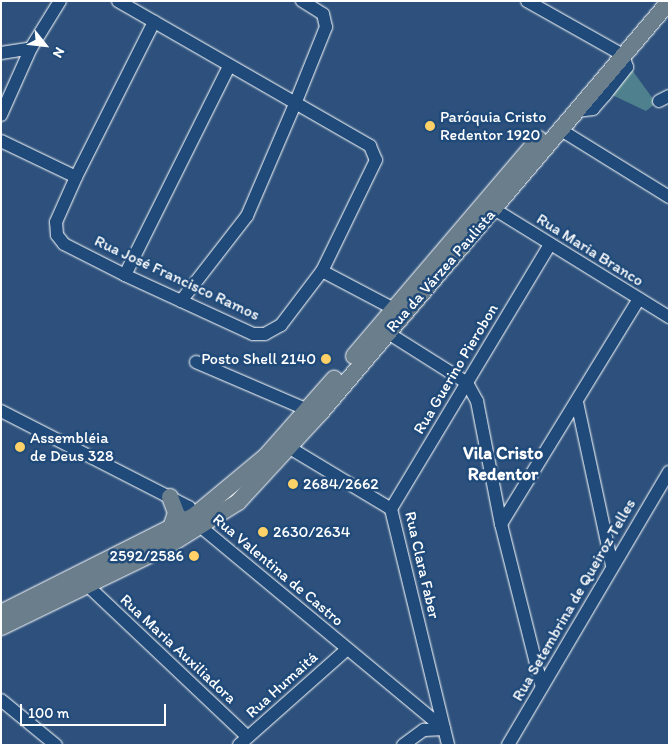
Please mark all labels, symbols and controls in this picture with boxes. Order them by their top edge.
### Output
north arrow [20,20,70,70]
text: N [49,44,68,61]
place label: Paróquia Cristo Redentor 1920 [440,107,546,145]
marker: Paróquia Cristo Redentor 1920 [424,120,436,132]
street label: Rua da Várzea Paulista [382,206,500,336]
street label: Rua Maria Branco [533,209,647,291]
street label: Rua José Francisco Ramos [91,231,263,325]
street label: Rua Guerino Pierobon [409,300,503,438]
place label: Posto Shell 2140 [201,349,316,369]
marker: Posto Shell 2140 [320,353,332,365]
place label: Assembléia de Deus 328 [30,428,114,466]
marker: Assembléia de Deus 328 [14,441,26,453]
district label: Vila Cristo Redentor [463,443,543,486]
place label: 2684/2662 [303,474,379,494]
marker: 2684/2662 [287,478,299,490]
street label: Rua Setembrina de Queiroz Telles [508,496,640,704]
street label: Rua Valentina de Castro [209,510,347,630]
street label: Rua Clara Faber [400,510,444,620]
place label: 2630/2634 [273,522,350,542]
marker: 2630/2634 [257,526,269,538]
place label: 2592/2586 [110,546,184,566]
marker: 2592/2586 [188,550,200,562]
street label: Rua Maria Auxiliadora [116,590,240,708]
street label: Rua Humaitá [242,648,322,722]
scale bar [22,694,169,726]
text: 100 m [28,704,69,722]

